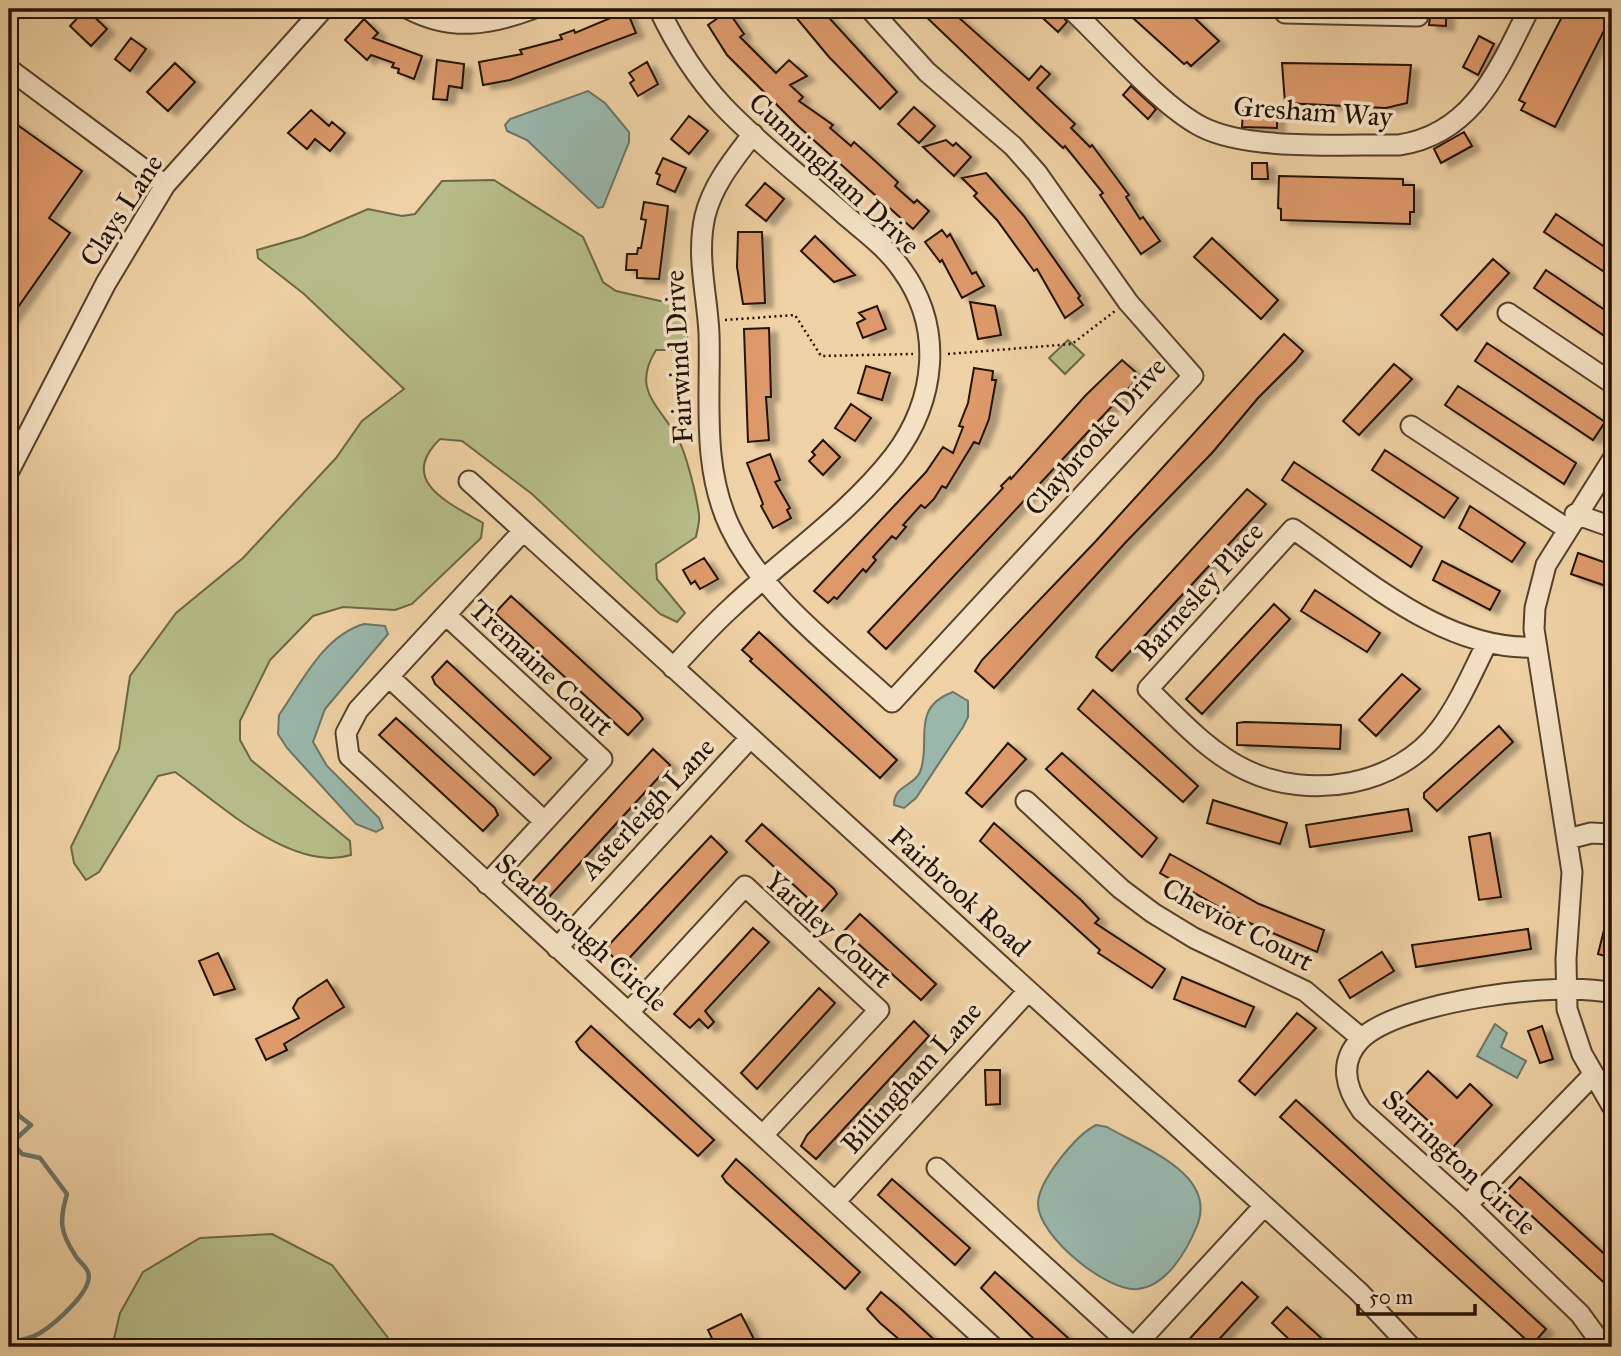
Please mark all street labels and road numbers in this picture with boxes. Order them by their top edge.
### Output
street label: Cunningham Drive [742,85,928,262]
street label: Gresham Way [1232,88,1395,135]
street label: Clays Lane [72,148,171,273]
street label: Fairwind Drive [656,269,701,445]
street label: Claybrooke Drive [1017,350,1174,523]
street label: Barnesley Place [1128,515,1271,668]
street label: Tremaine Court [462,591,621,743]
street label: Asterleigh Lane [572,730,722,887]
street label: Fairbrook Road [882,819,1038,964]
street label: Scarborough Circle [488,846,675,1019]
street label: Yardley Court [758,863,900,996]
street label: Cheviot Court [1156,870,1319,979]
street label: Billingham Lane [834,994,989,1161]
street label: Sarrington Circle [1375,1082,1544,1243]

